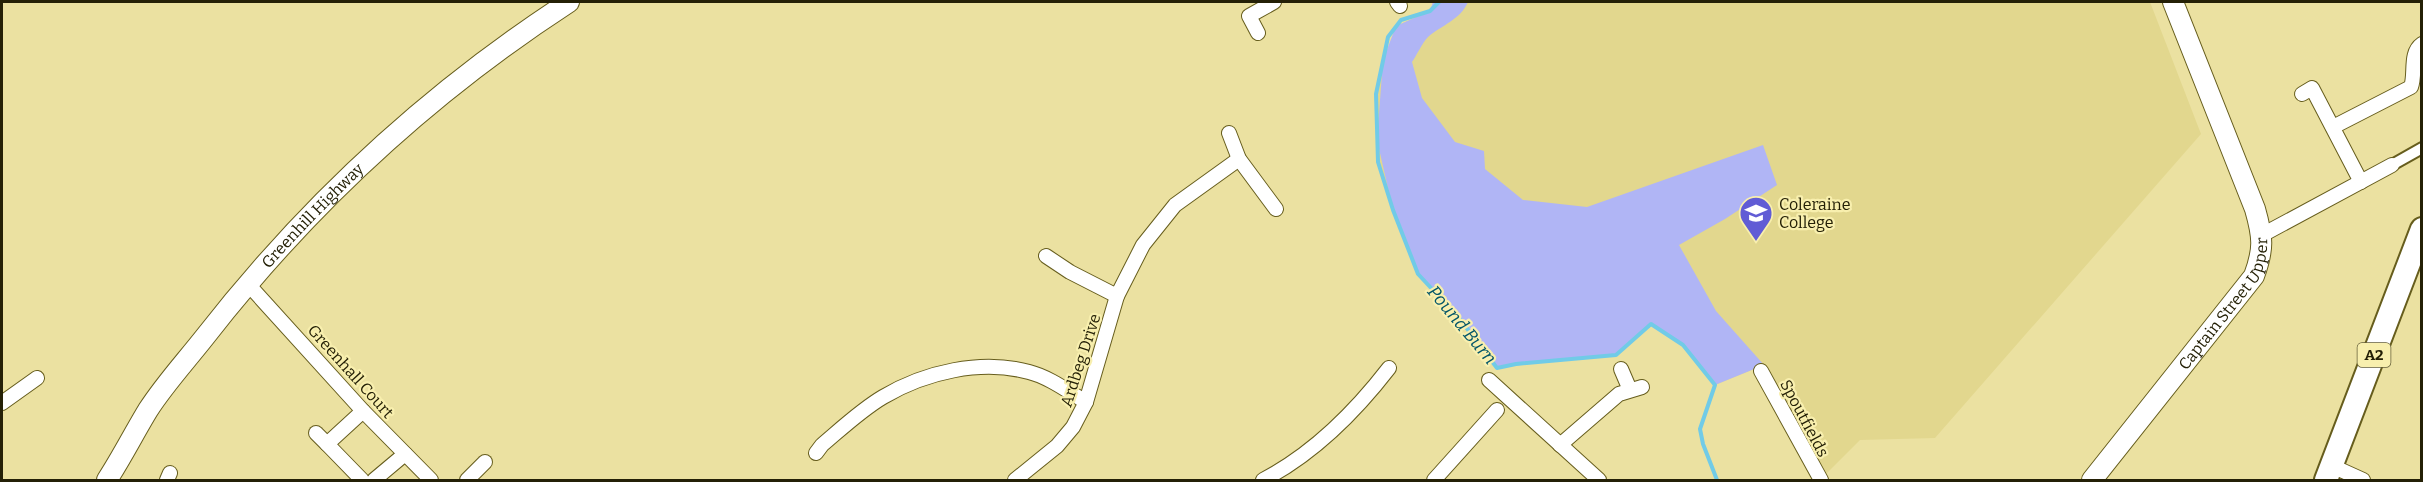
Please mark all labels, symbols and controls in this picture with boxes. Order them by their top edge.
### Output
street label: Greenhill Highway [258,159,368,272]
school or university icon: Coleraine College [1738,195,1774,242]
place label: Coleraine College [1779,195,1850,232]
street label: Captain Street Upper [2174,237,2271,374]
water label: Pound Burn [1423,281,1501,369]
street label: Ardbeg Drive [1056,311,1104,409]
street label: Greenhall Court [304,321,398,422]
road number: A2 [2358,343,2390,367]
street label: Spoutfields [1776,376,1833,460]

